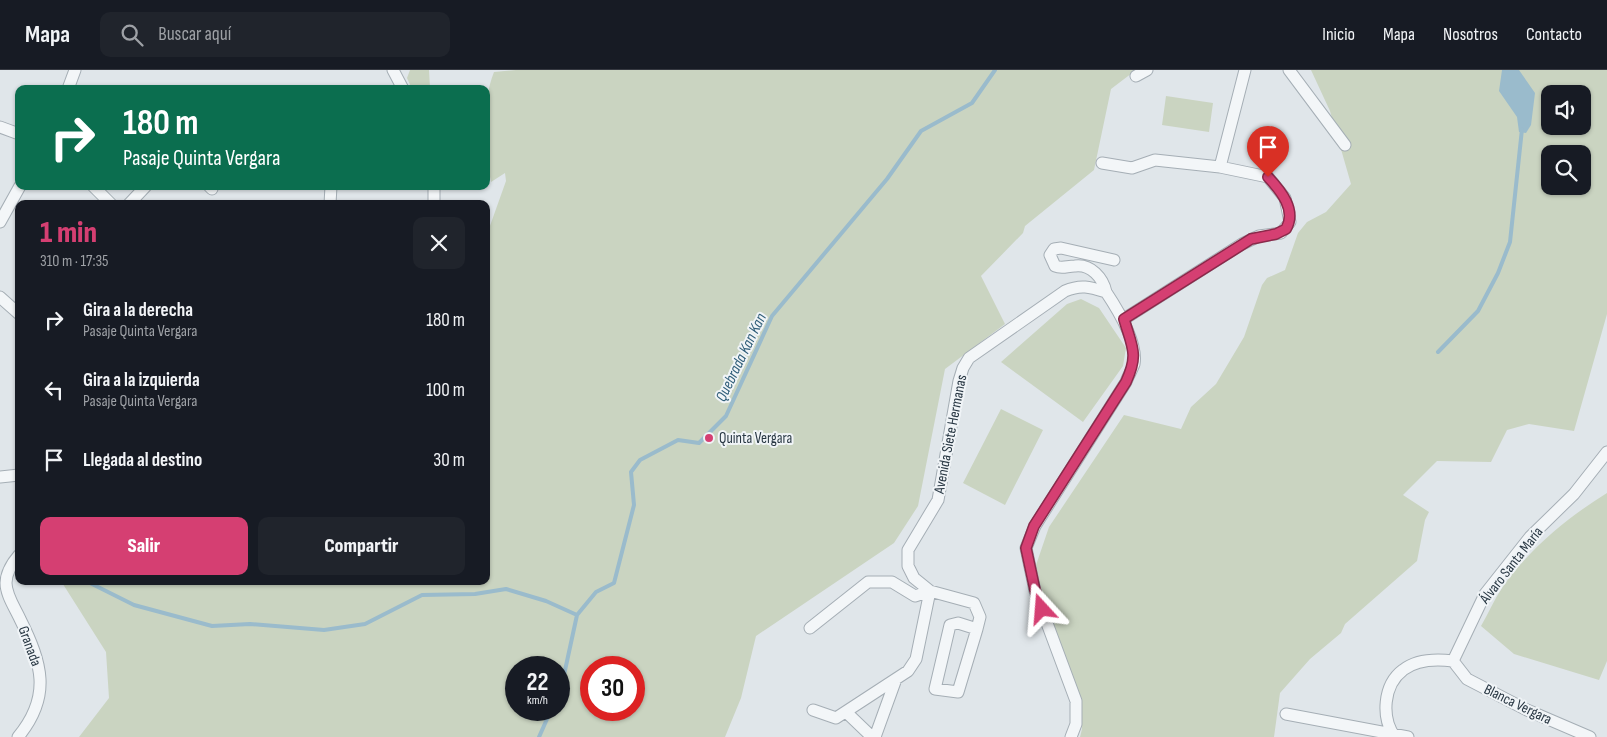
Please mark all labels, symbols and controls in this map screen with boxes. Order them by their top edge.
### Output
search box [100,12,450,57]
text: Mapa [25,20,70,49]
icon: search [118,21,146,49]
text: Buscar aquí [158,23,231,46]
text: Inicio [1322,24,1355,45]
text: Mapa [1383,24,1415,45]
text: Nosotros [1443,24,1498,45]
text: Contacto [1526,24,1582,45]
map controls [1541,85,1591,195]
button: sound [1541,85,1591,135]
text: 180 m [123,102,199,145]
icon: right [40,105,105,170]
pin [1247,126,1289,177]
icon: arrive [1254,133,1282,161]
text: Pasaje Quinta Vergara [123,145,280,172]
button: search [1541,145,1591,195]
text: 1 min [40,215,97,251]
button: close [413,217,465,269]
text: 310 m · 17:35 [40,252,109,271]
text: Gira a la derecha [83,299,193,322]
icon: right [40,306,68,334]
text: 180 m [426,309,465,332]
water label: Quebrada Kan Kan [712,310,771,405]
text: Pasaje Quinta Vergara [83,322,198,341]
text: Gira a la izquierda [83,369,200,392]
street label: Avenida Siete Hermanas [929,373,971,496]
icon: left [40,376,68,404]
text: 100 m [426,379,465,402]
text: Pasaje Quinta Vergara [83,392,198,411]
place label: Quinta Vergara [719,429,792,448]
marker: Quinta Vergara [703,432,715,444]
icon: arrive [40,446,68,474]
text: Llegada al destino [83,449,202,472]
text: 30 m [433,449,465,472]
button: Salir [40,517,248,575]
button: Compartir [258,517,465,575]
street label: Álvaro Santa María [1475,523,1547,608]
position arrow [1015,582,1067,634]
street label: Granada [13,623,46,669]
speed limit sign: 30 [580,656,645,721]
text: 22 [527,667,548,698]
street label: Blanca Vergara [1481,680,1555,729]
text: km/h [527,693,548,708]

